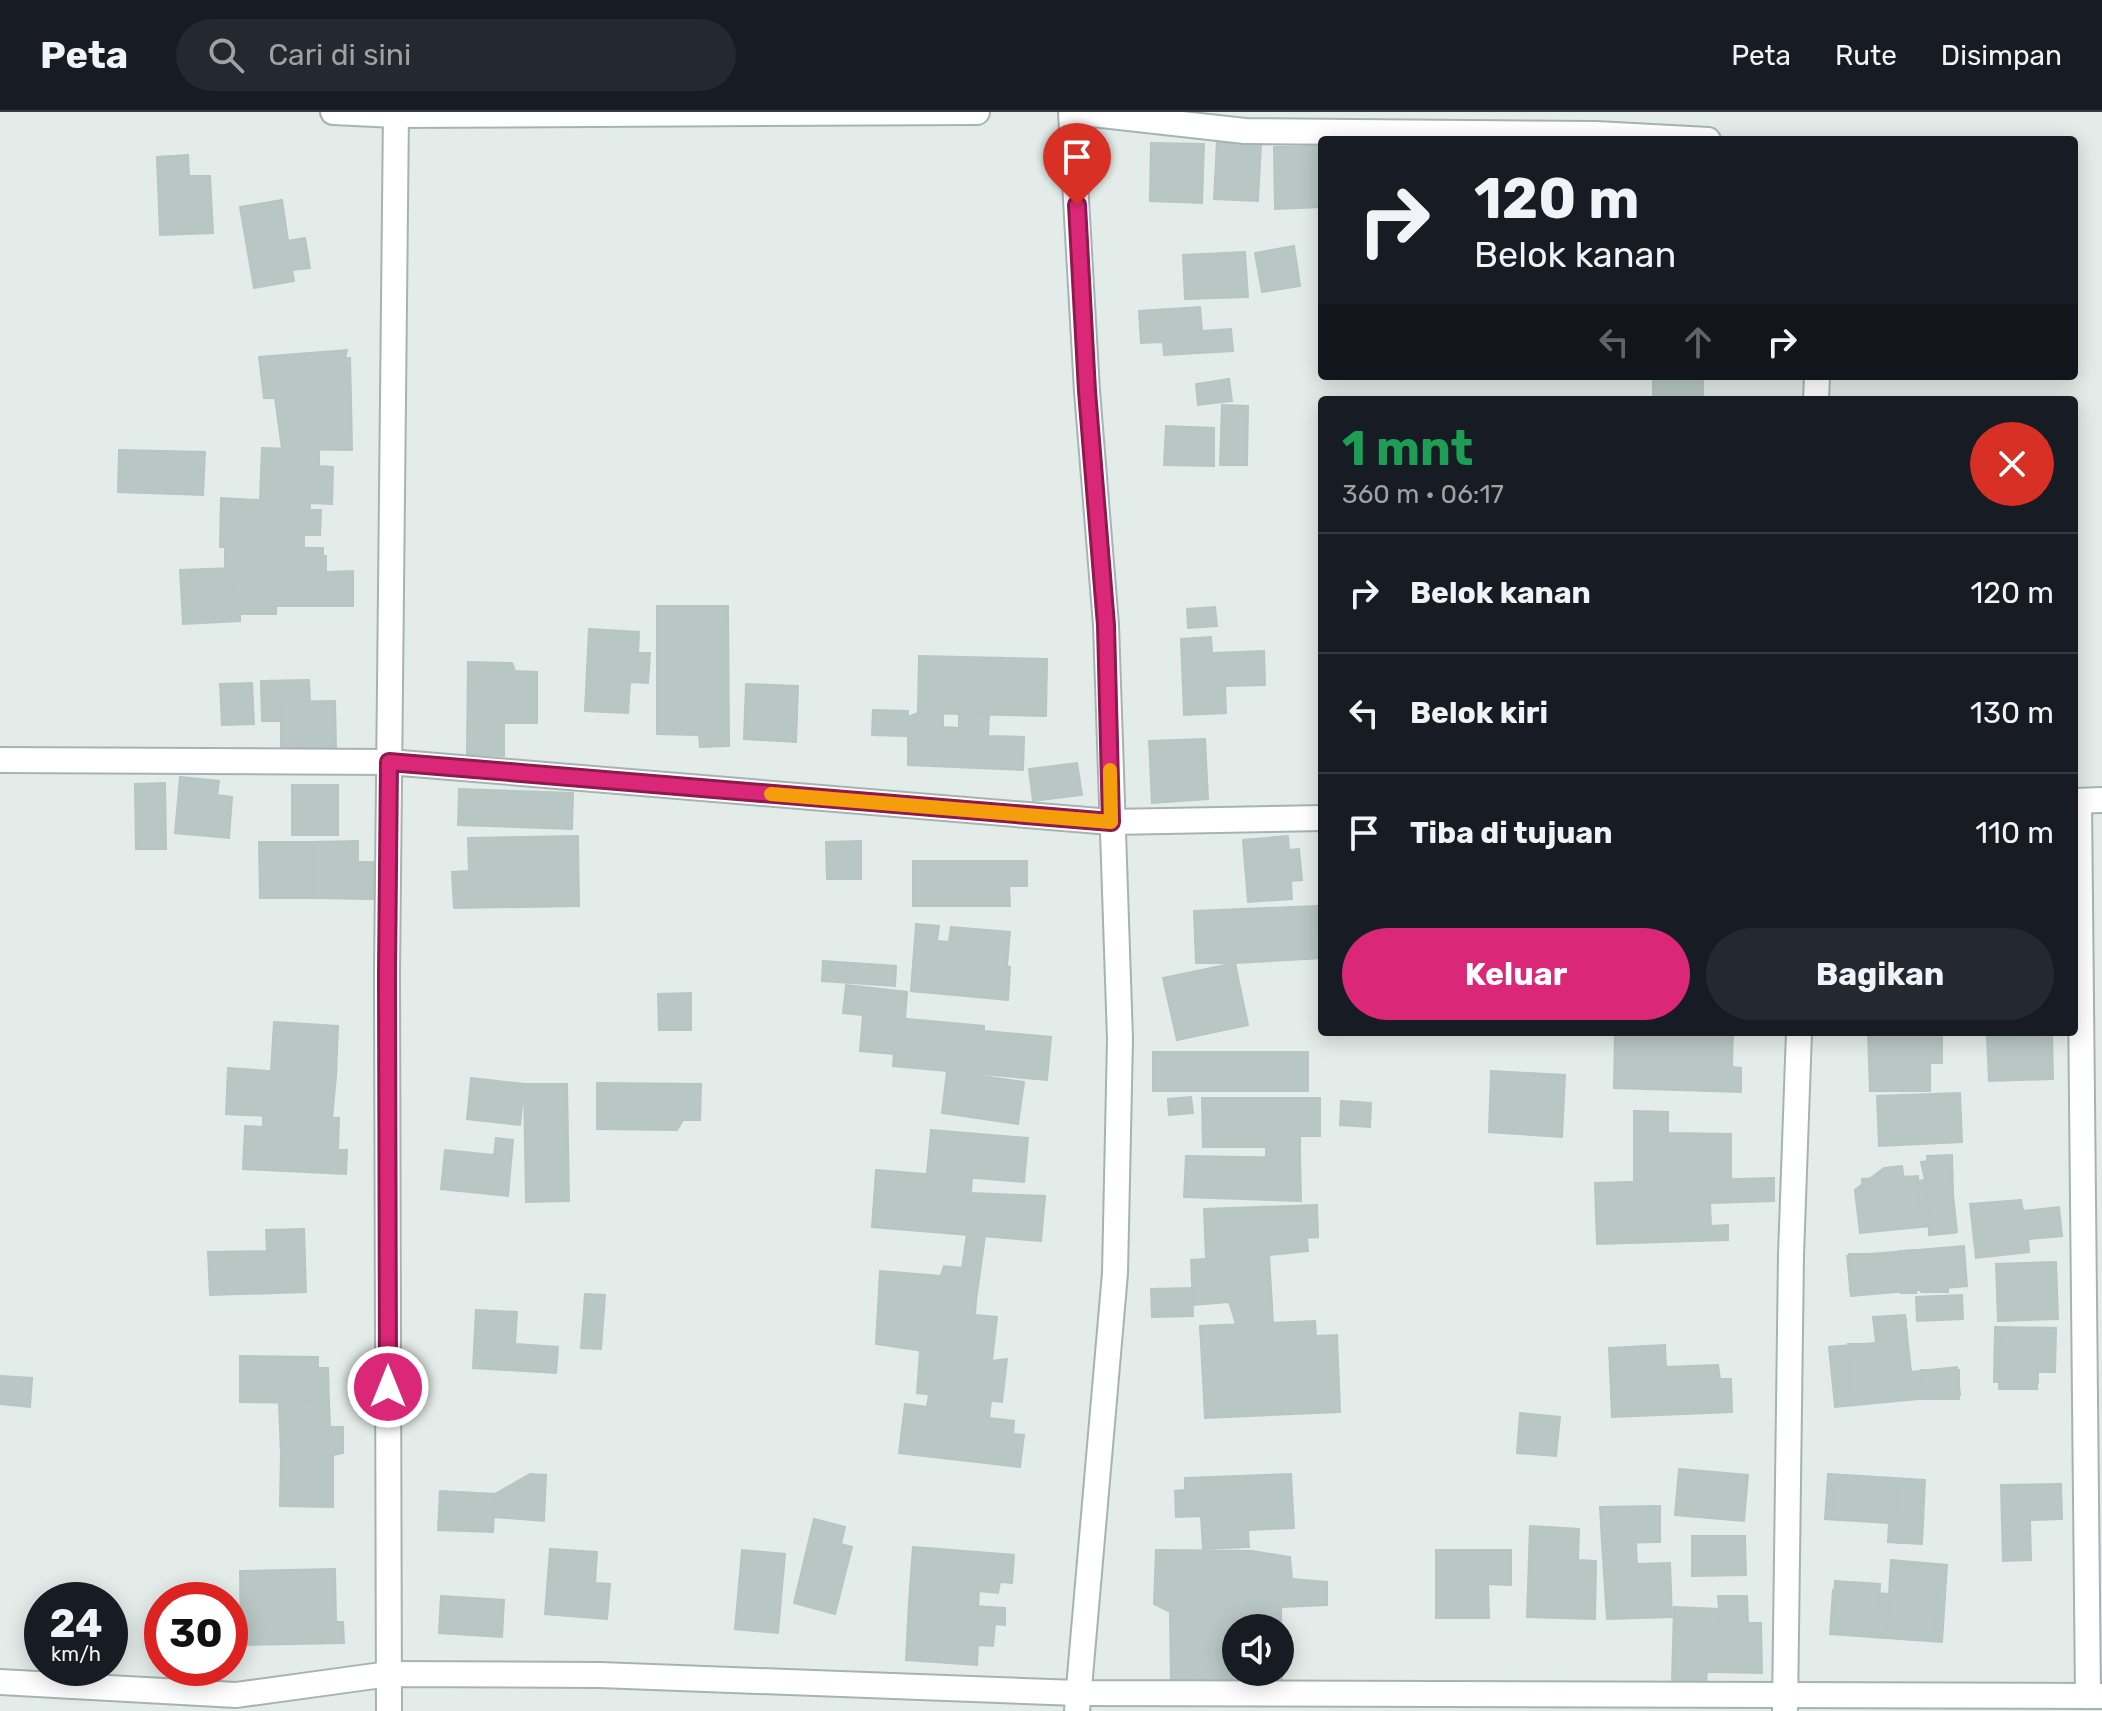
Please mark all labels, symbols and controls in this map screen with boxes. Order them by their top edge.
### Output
search box [176,19,736,91]
text: Peta [40,32,128,78]
icon: search [204,33,248,77]
text: Cari di sini [268,37,411,73]
text: Peta [1731,39,1791,72]
text: Rute [1835,39,1897,72]
text: Disimpan [1941,39,2062,72]
pin [1043,123,1111,205]
icon: arrive [1055,135,1099,179]
text: 120 m [1474,166,1640,232]
icon: right [1342,168,1446,272]
text: Belok kanan [1474,233,1676,276]
icon: left [1592,320,1636,364]
icon: ahead [1676,320,1720,364]
icon: right [1760,320,1804,364]
text: 1 mnt [1342,420,1473,477]
button: close [1970,422,2054,506]
text: 360 m · 06:17 [1342,479,1504,510]
icon: right [1342,571,1386,615]
text: Belok kanan [1410,575,1591,611]
text: 120 m [1970,575,2054,611]
icon: left [1342,691,1386,735]
text: Belok kiri [1410,695,1548,731]
text: 130 m [1970,695,2054,731]
icon: arrive [1342,811,1386,855]
text: Tiba di tujuan [1410,815,1612,851]
text: 110 m [1975,815,2054,851]
button: Keluar [1342,928,1690,1020]
button: Bagikan [1706,928,2054,1020]
position arrow [346,1345,430,1429]
speed limit sign: 30 [144,1582,248,1686]
text: 24 [49,1600,103,1647]
map controls [1222,1614,1294,1686]
button: sound [1222,1614,1294,1686]
text: km/h [51,1642,101,1666]

